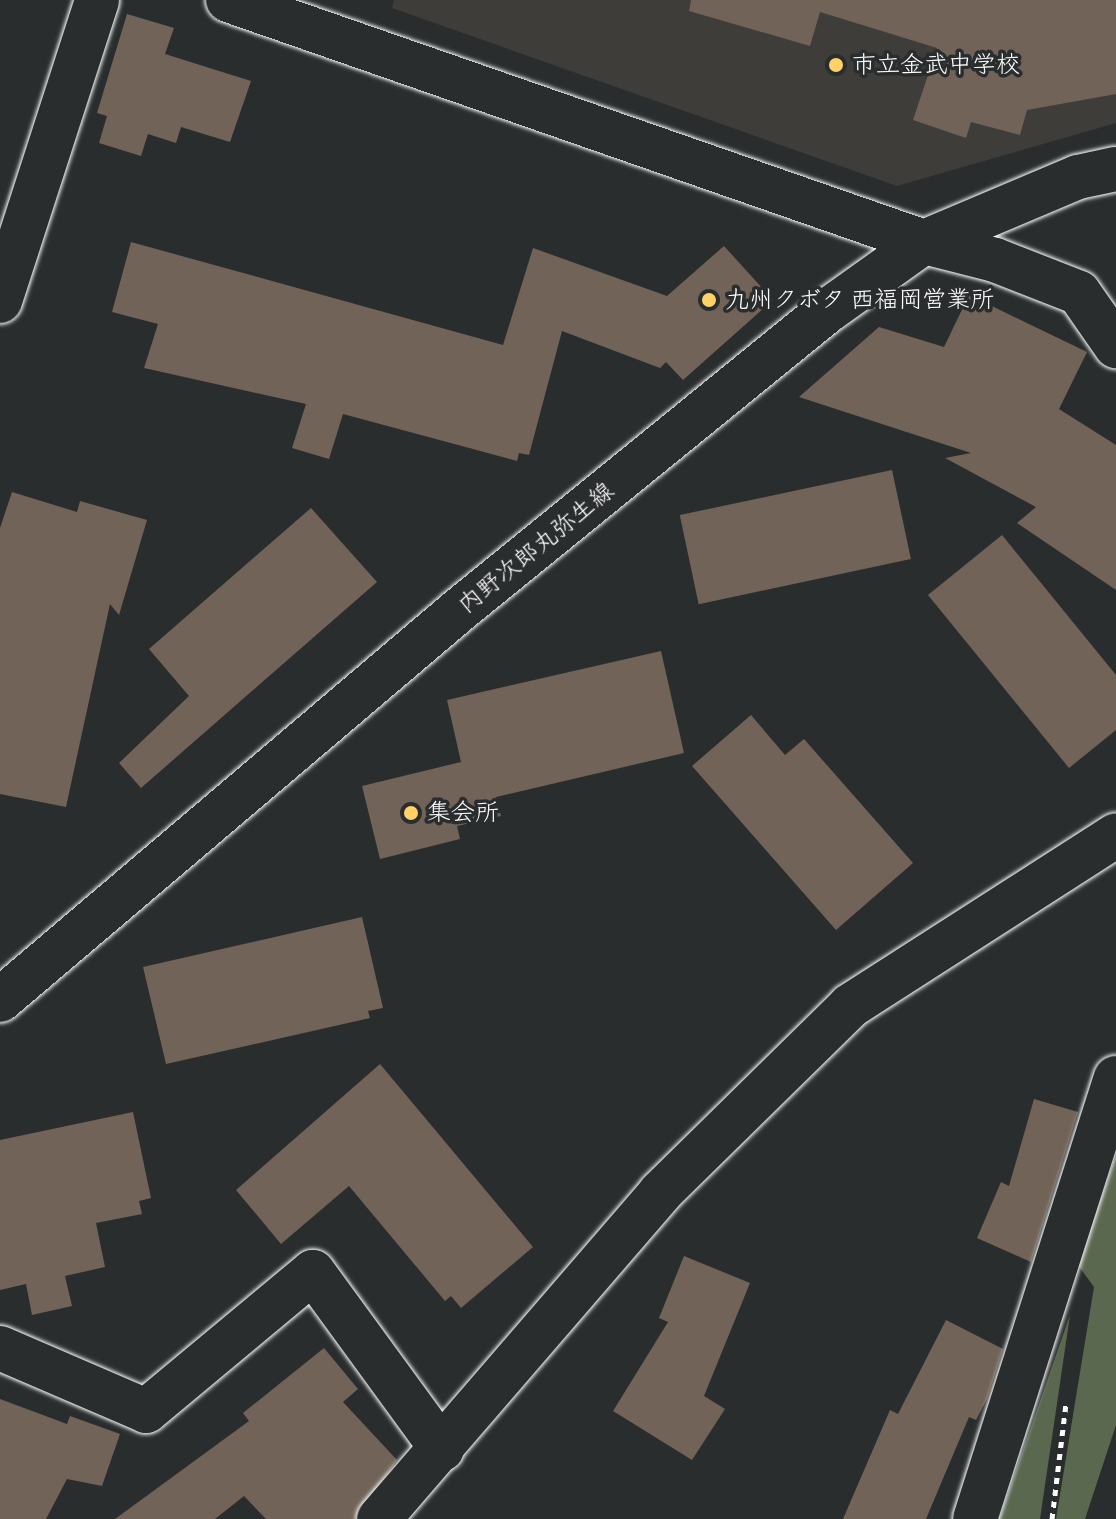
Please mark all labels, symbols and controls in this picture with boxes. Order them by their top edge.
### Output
place label: 市立金武中学校 [852,51,1020,79]
marker: 市立金武中学校 [827,56,845,74]
place label: 九州クボタ 西福岡営業所 [725,286,994,314]
marker: 九州クボタ 西福岡営業所 [700,291,718,309]
street label: 内野次郎丸弥生線 [452,476,620,620]
place label: 集会所 [427,799,499,827]
marker: 集会所 [402,804,420,822]

